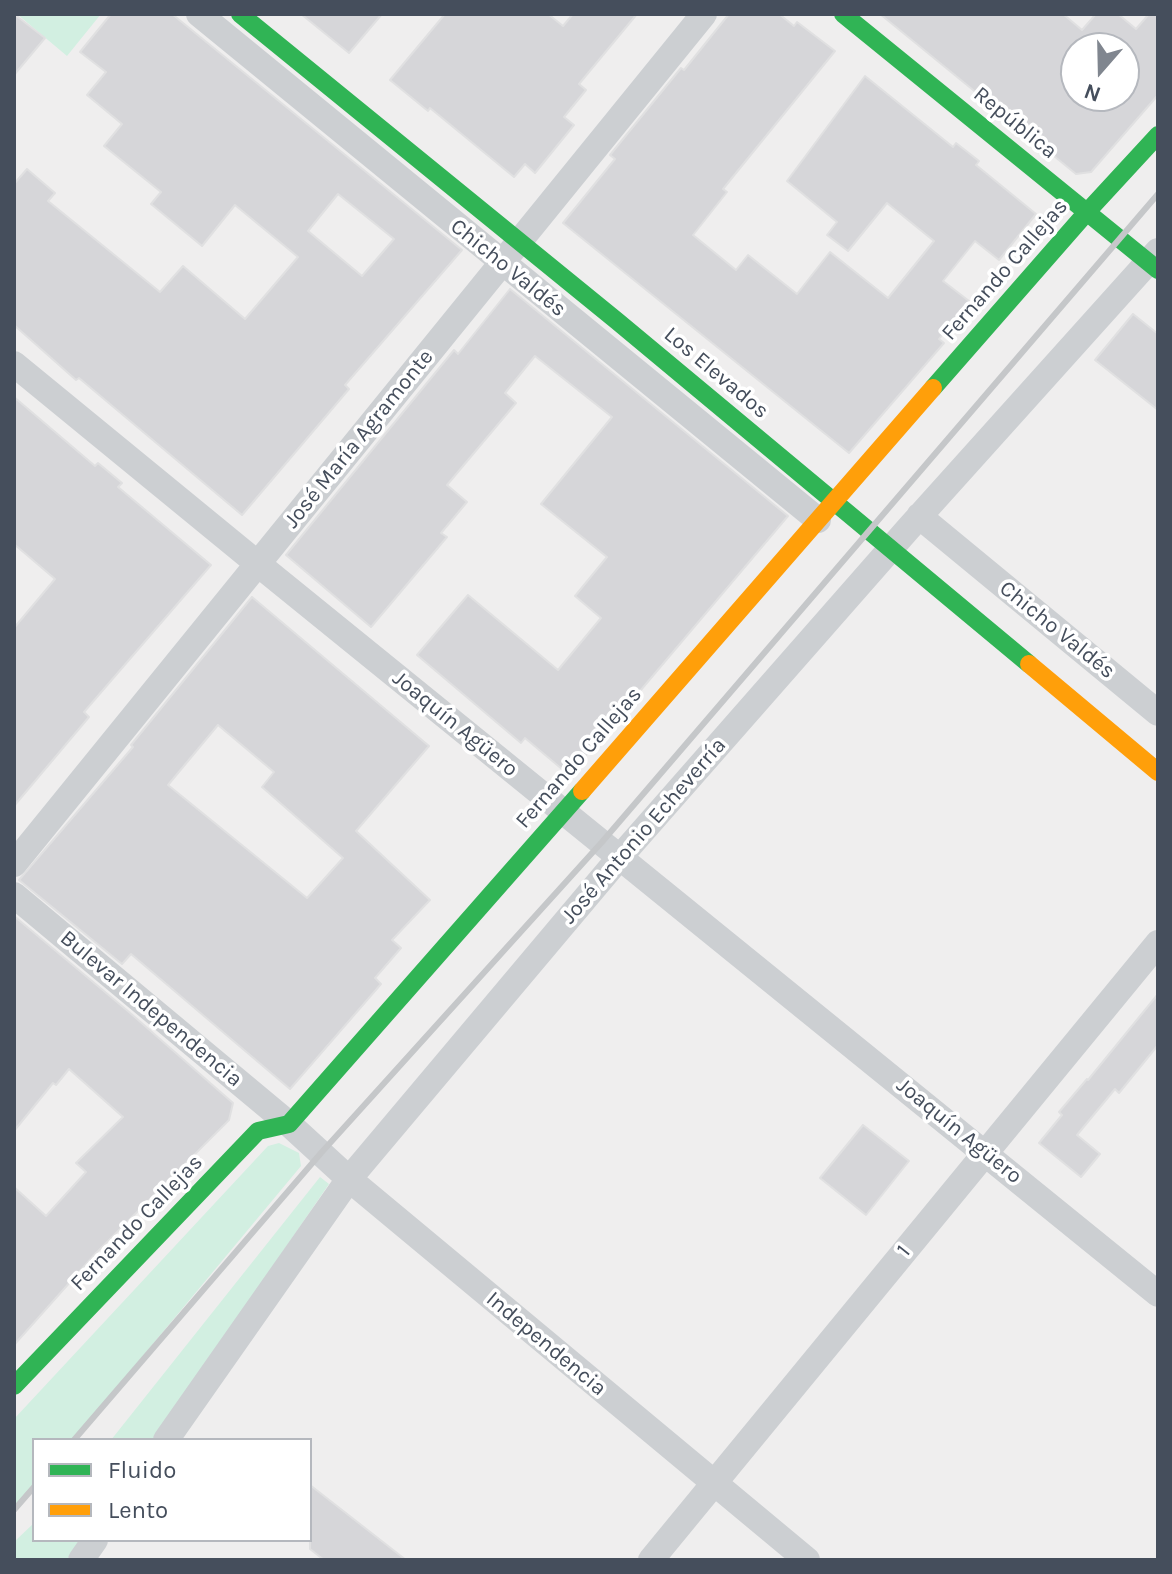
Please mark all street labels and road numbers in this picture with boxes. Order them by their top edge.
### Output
street label: República [968,81,1062,165]
street label: Fernando Callejas [936,194,1074,346]
street label: Chicho Valdés [445,213,571,323]
street label: Los Elevados [658,322,774,424]
street label: José María Agramonte [279,344,439,534]
street label: Chicho Valdés [994,575,1120,685]
street label: Joaquín Agüero [387,665,523,783]
street label: Fernando Callejas [510,682,648,834]
street label: José Antonio Echeverría [556,733,732,929]
street label: Bulevar Independencia [55,925,247,1093]
street label: Joaquín Agüero [891,1072,1027,1190]
street label: Fernando Callejas [65,1149,209,1297]
street label: 1 [891,1240,917,1262]
street label: Independencia [481,1286,611,1402]

